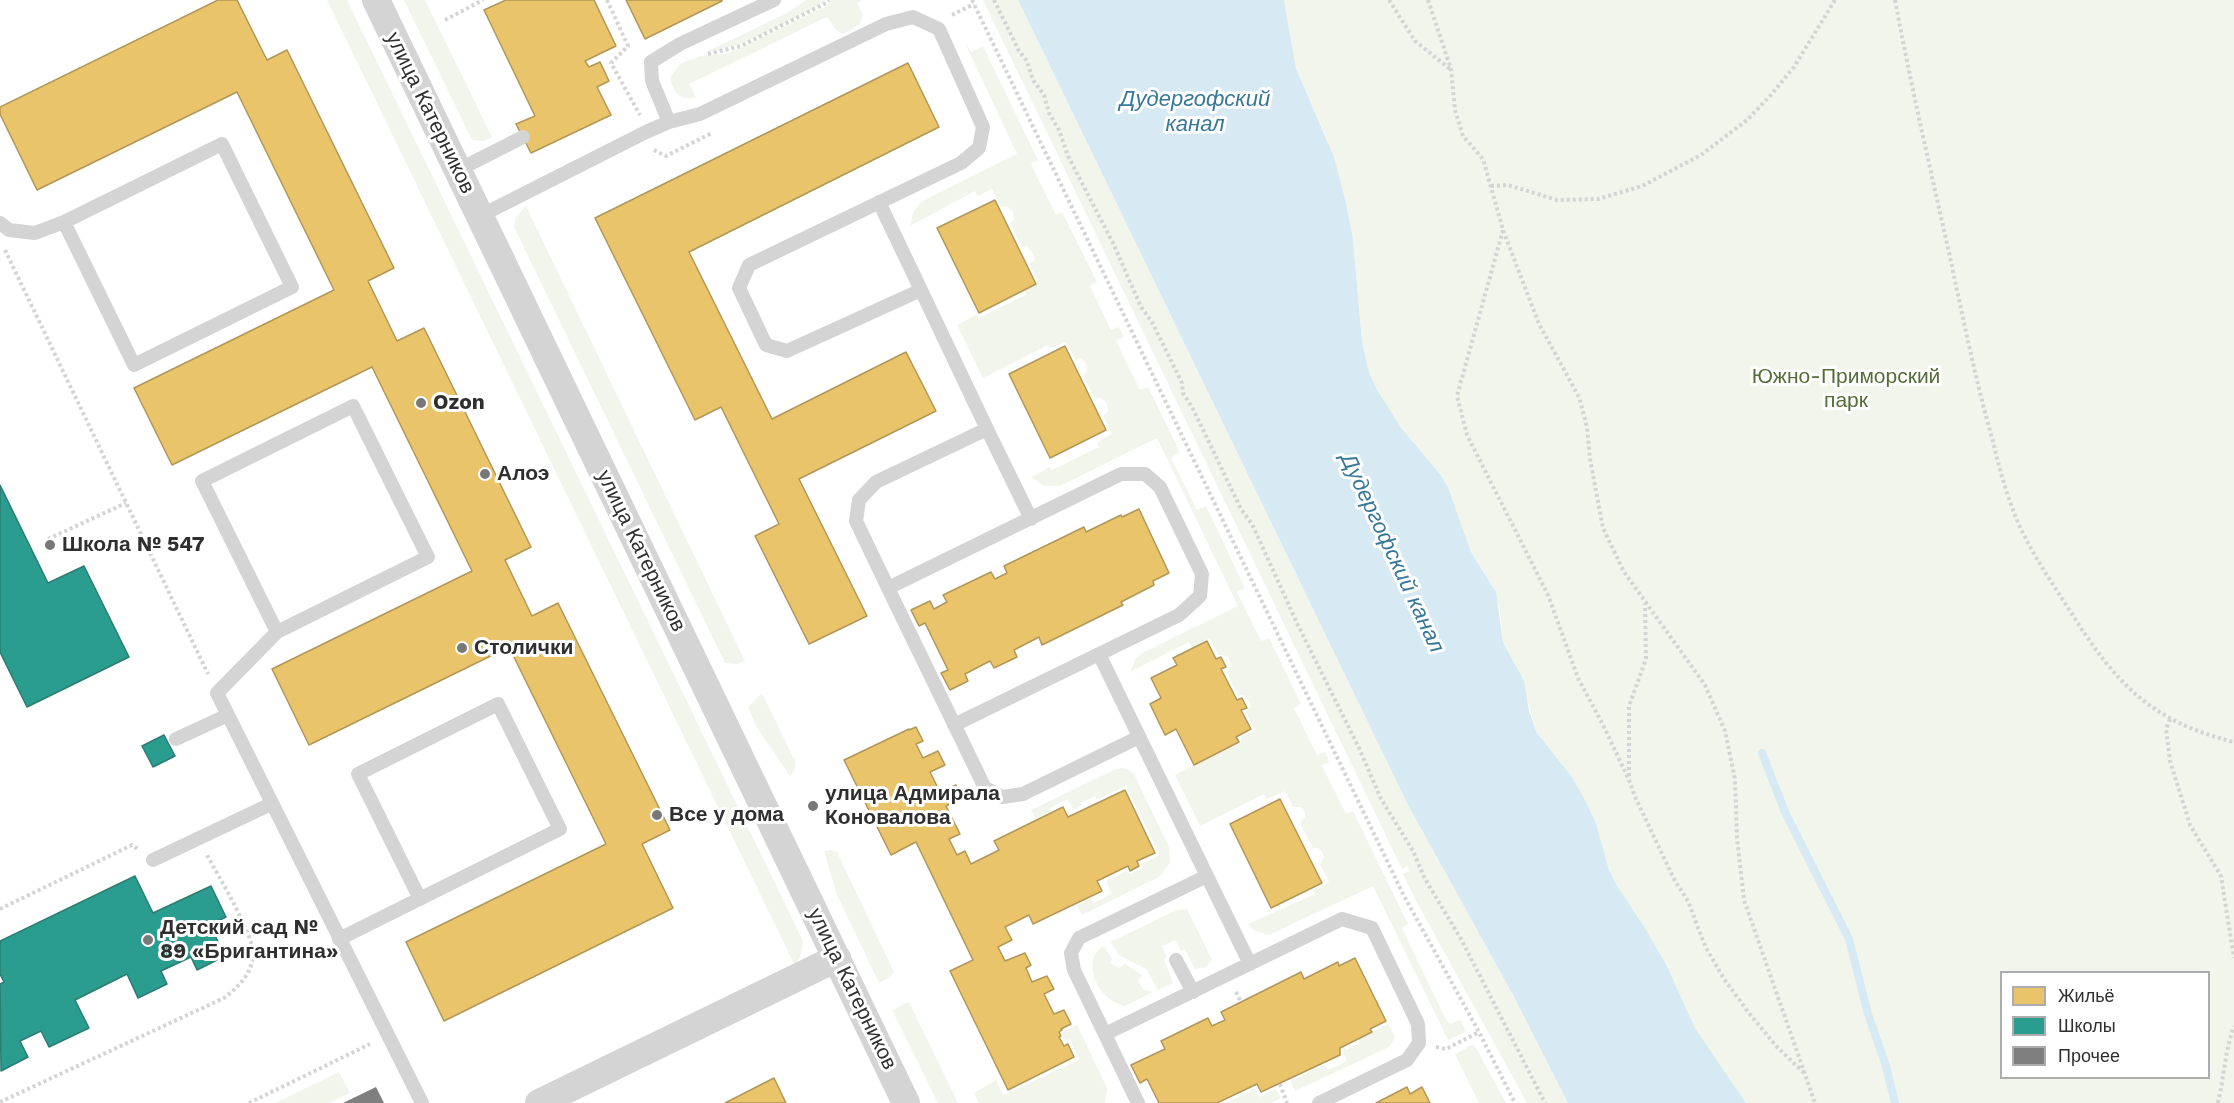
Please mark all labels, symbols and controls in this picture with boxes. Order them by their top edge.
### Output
street label: улица Катерников [380,28,480,198]
water label: Дудергофский канал [1120,87,1270,138]
park label: Южно-Приморский парк [1752,364,1940,414]
place label: Ozon [433,390,485,416]
marker: Ozon [414,396,428,410]
water label: Дудергофский канал [1334,449,1450,657]
place label: Алоэ [497,461,549,487]
street label: улица Катерников [591,466,691,636]
marker: Алоэ [478,467,492,481]
place label: Школа № 547 [62,532,205,558]
marker: Школа № 547 [43,538,57,552]
place label: Столички [474,635,573,661]
marker: Столички [455,641,469,655]
place label: улица Адмирала Коновалова [825,781,1000,831]
marker: улица Адмирала Коновалова [806,799,820,813]
place label: Все у дома [669,802,784,828]
marker: Все у дома [650,808,664,822]
street label: улица Катерников [802,904,902,1074]
place label: Детский сад № 89 «Бригантина» [160,915,338,965]
marker: Детский сад № 89 «Бригантина» [141,933,155,947]
legend [2000,971,2210,1079]
text: Жильё [2058,985,2115,1006]
text: Школы [2058,1015,2116,1036]
text: Прочее [2058,1045,2120,1066]

